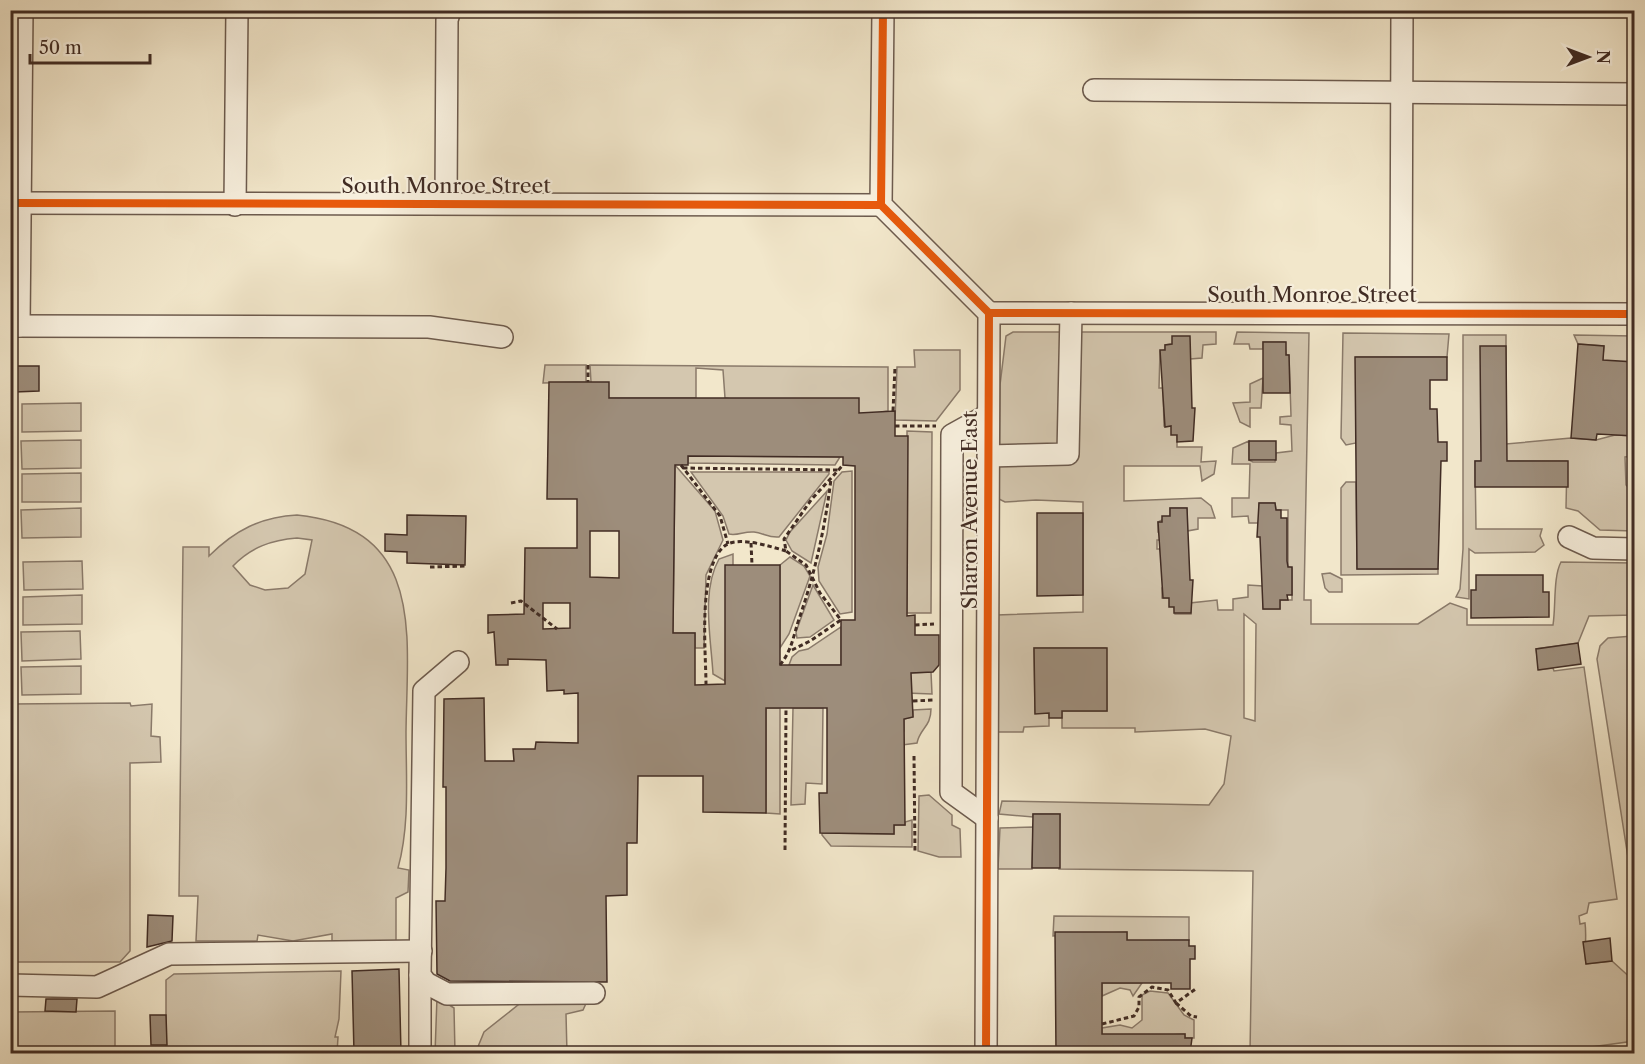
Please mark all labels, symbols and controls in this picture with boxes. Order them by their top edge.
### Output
scale bar [30,27,150,65]
north arrow [1558,27,1618,87]
text: 50 m [39,37,82,59]
text: N [1593,50,1613,64]
street label: South Monroe Street [341,173,551,198]
street label: South Monroe Street [1207,282,1417,307]
street label: Sharon Avenue East [957,410,982,609]

